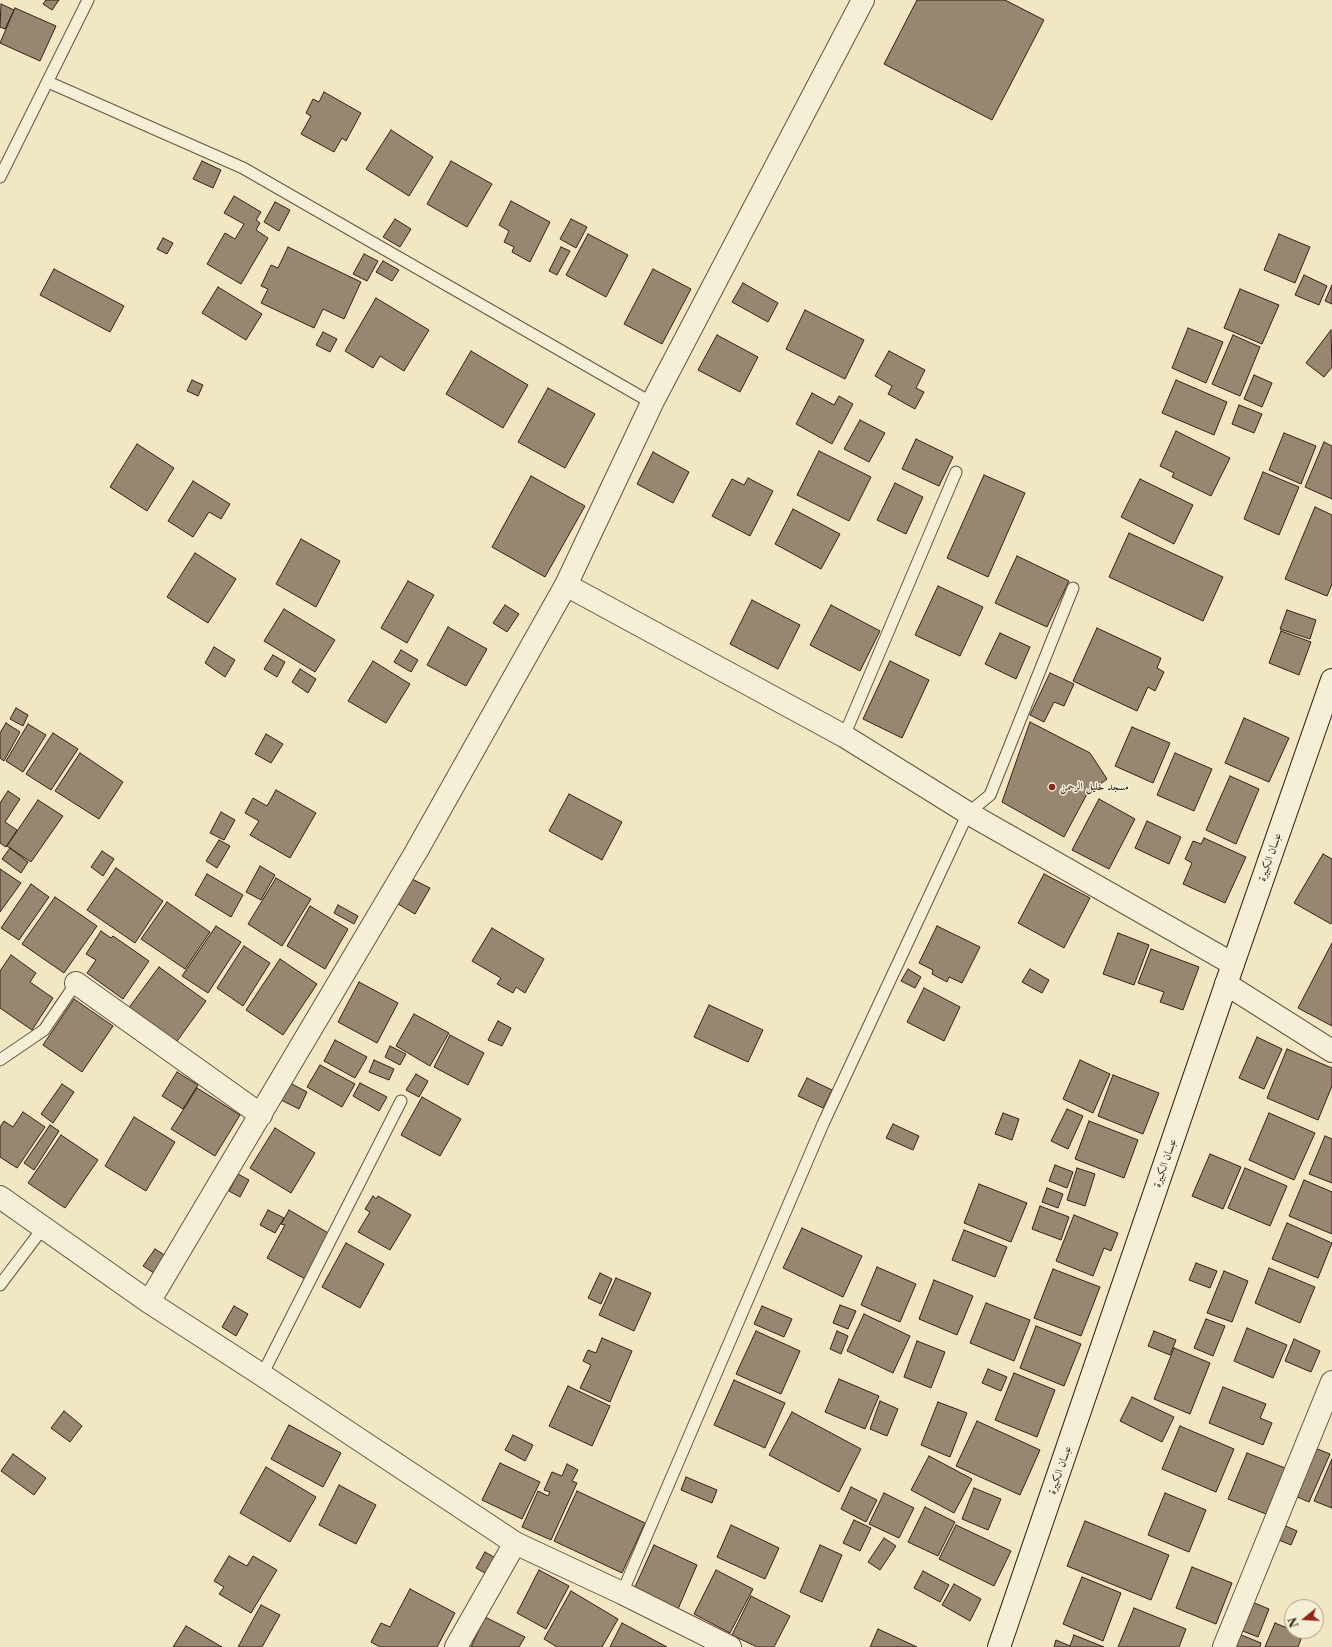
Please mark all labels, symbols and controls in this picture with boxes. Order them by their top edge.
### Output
place label: مسجد خليل الرحمن [1060,780,1129,794]
marker: مسجد خليل الرحمن [1047,782,1057,792]
street label: عبسان الكبيرة [1256,831,1284,883]
street label: عبسان الكبيرة [1151,1137,1179,1189]
street label: عبسان الكبيرة [1046,1444,1074,1496]
north arrow [1284,1599,1324,1639]
text: N [1285,1616,1302,1629]

